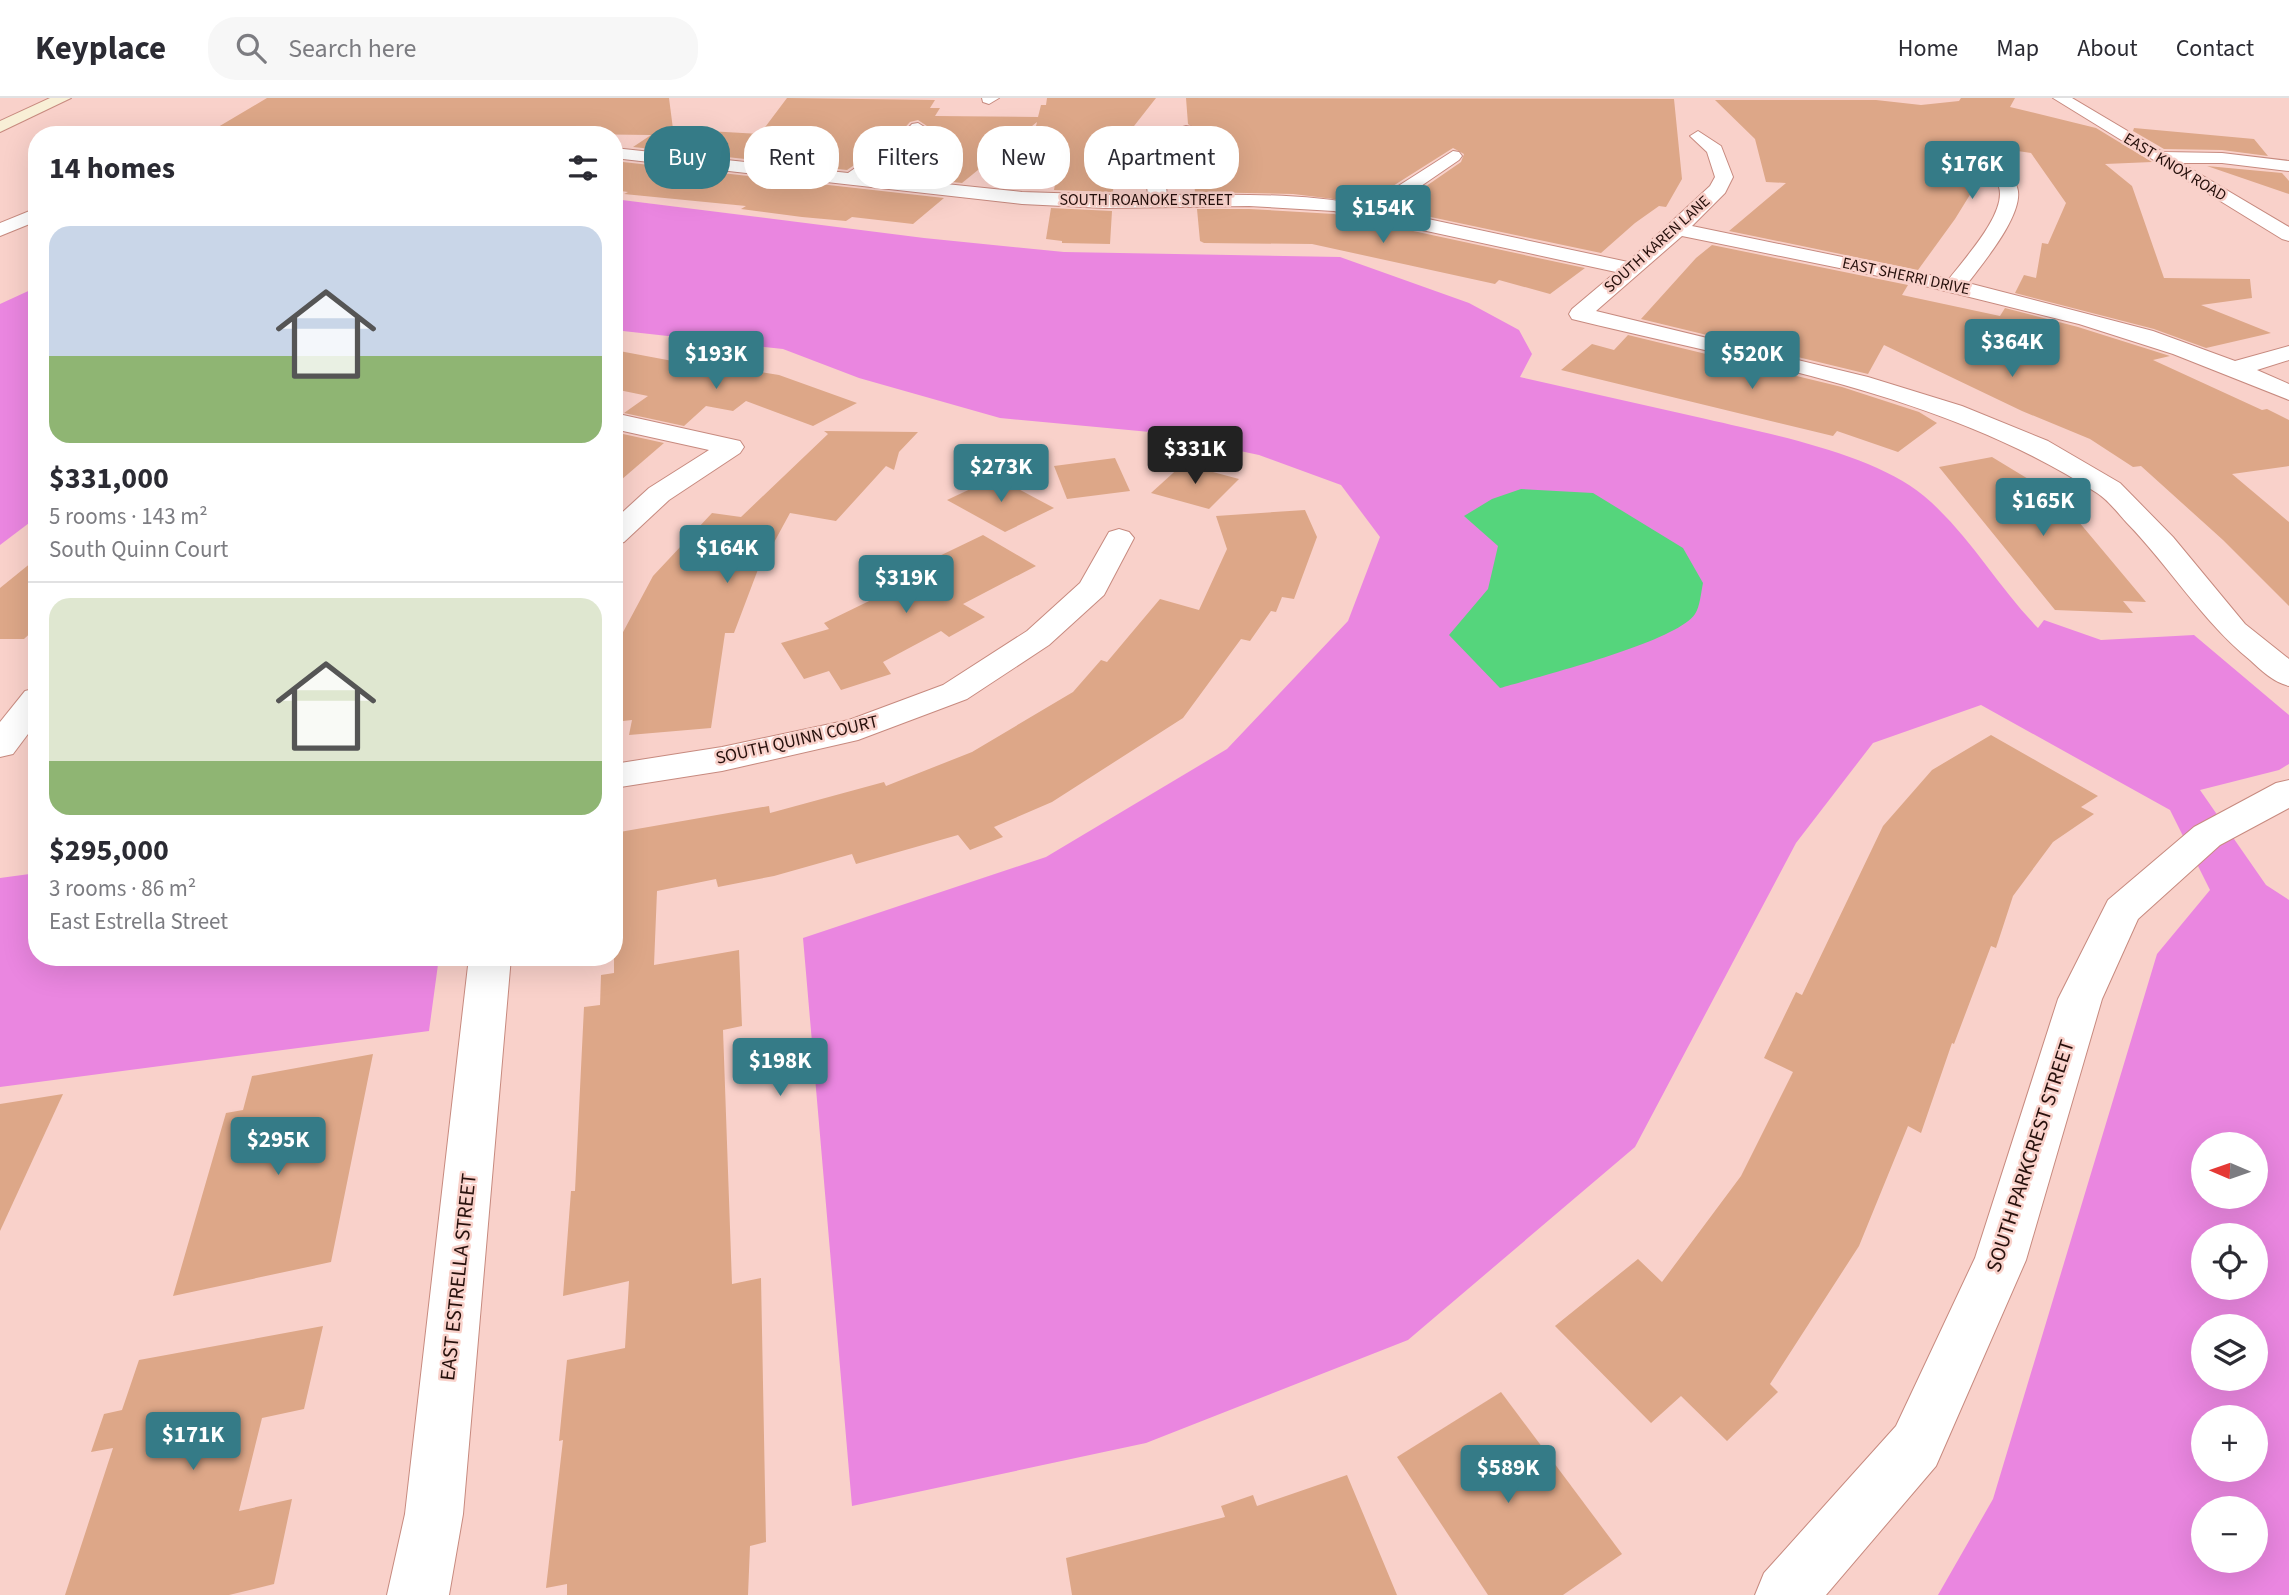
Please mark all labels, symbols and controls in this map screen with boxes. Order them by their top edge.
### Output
search box [208,17,698,80]
text: Keyplace [35,25,166,72]
icon: search [232,29,270,67]
text: Search here [288,30,416,67]
text: Home [1898,31,1958,66]
text: Map [1996,31,2039,66]
text: About [2077,31,2138,66]
text: Contact [2176,31,2254,66]
chip: Buy [644,126,730,189]
chip: Rent [744,126,839,189]
chip: Filters [853,126,963,189]
chip: New [977,126,1070,189]
chip: Apartment [1084,126,1239,189]
street label: EAST KNOX ROAD [2119,128,2231,207]
pin: $176K [1923,141,2021,201]
text: 14 homes [49,147,175,190]
text: $176K [1941,147,2003,180]
icon: filters [564,149,602,187]
pin: $154K [1334,186,1432,245]
street label: SOUTH ROANOKE STREET [1059,189,1233,211]
street label: SOUTH KAREN LANE [1599,190,1715,298]
text: $154K [1352,191,1414,224]
street label: EAST SHERRI DRIVE [1840,252,1972,300]
icon: home [263,271,389,397]
pin: $364K [1963,320,2061,379]
text: $364K [1981,325,2043,358]
pin: $193K [667,331,765,391]
pin: $520K [1703,331,1801,391]
text: $193K [685,337,747,370]
text: $520K [1721,337,1783,370]
pin: $331K [1146,426,1244,486]
text: $331K [1164,432,1226,465]
pin: $273K [952,444,1050,504]
text: $273K [970,450,1032,483]
text: $331,000 [49,457,169,500]
pin: $165K [1994,478,2092,538]
text: $165K [2012,484,2074,517]
text: 5 rooms · 143 m² [49,500,208,533]
pin: $164K [678,526,776,585]
text: $164K [696,531,758,564]
text: South Quinn Court [49,533,228,566]
pin: $319K [857,556,955,615]
text: $319K [875,561,937,594]
icon: home [263,643,389,769]
street label: SOUTH QUINN COURT [713,709,881,771]
text: $295,000 [49,829,169,872]
text: 3 rooms · 86 m² [49,872,196,905]
text: East Estrella Street [49,905,228,938]
street label: SOUTH PARKCREST STREET [1978,1036,2082,1276]
pin: $198K [731,1038,829,1098]
text: $198K [749,1044,811,1077]
pin: $295K [229,1118,327,1177]
text: $295K [247,1123,309,1156]
north arrow [2191,1132,2268,1209]
map controls [2191,1132,2268,1573]
street label: EAST ESTRELLA STREET [432,1172,484,1382]
button: locate [2191,1223,2268,1300]
button: layers [2191,1314,2268,1391]
button: + [2191,1405,2268,1482]
pin: $171K [144,1412,242,1472]
text: $171K [162,1418,224,1451]
pin: $589K [1459,1446,1557,1505]
text: $589K [1477,1451,1539,1484]
button: − [2191,1496,2268,1573]

